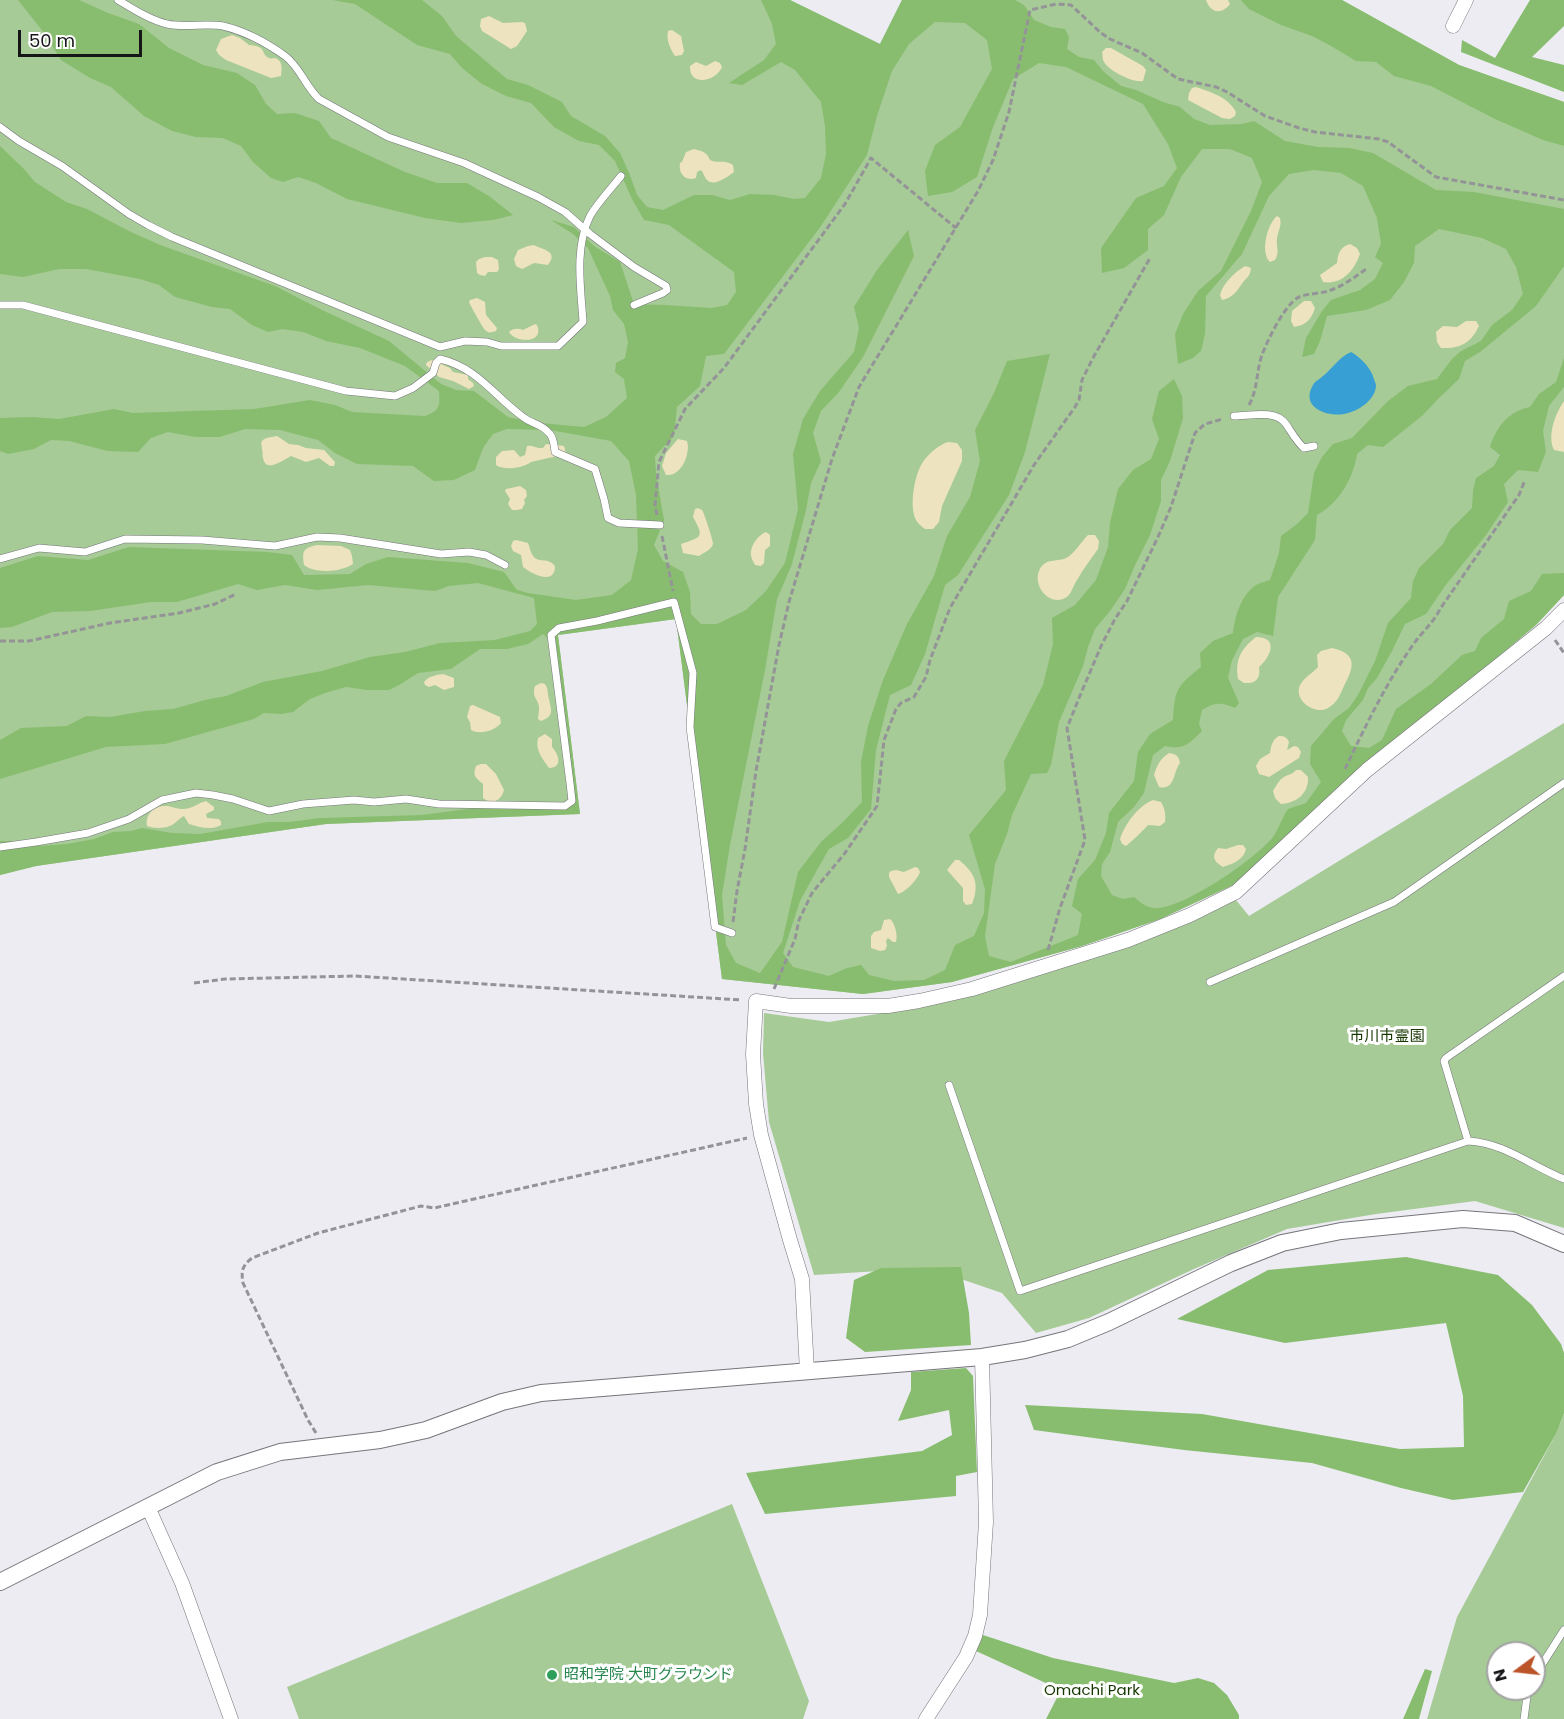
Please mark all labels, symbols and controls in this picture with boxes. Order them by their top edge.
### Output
scale bar [21,18,146,56]
text: 50 m [29,28,75,53]
park label: 市川市霊園 [1350,1028,1424,1046]
north arrow [1486,1641,1546,1701]
place label: 昭和学院 大町グラウンド [564,1666,733,1684]
text: N [1487,1666,1513,1684]
marker: 昭和学院 大町グラウンド [545,1668,559,1682]
park label: Omachi Park [1044,1682,1140,1700]

